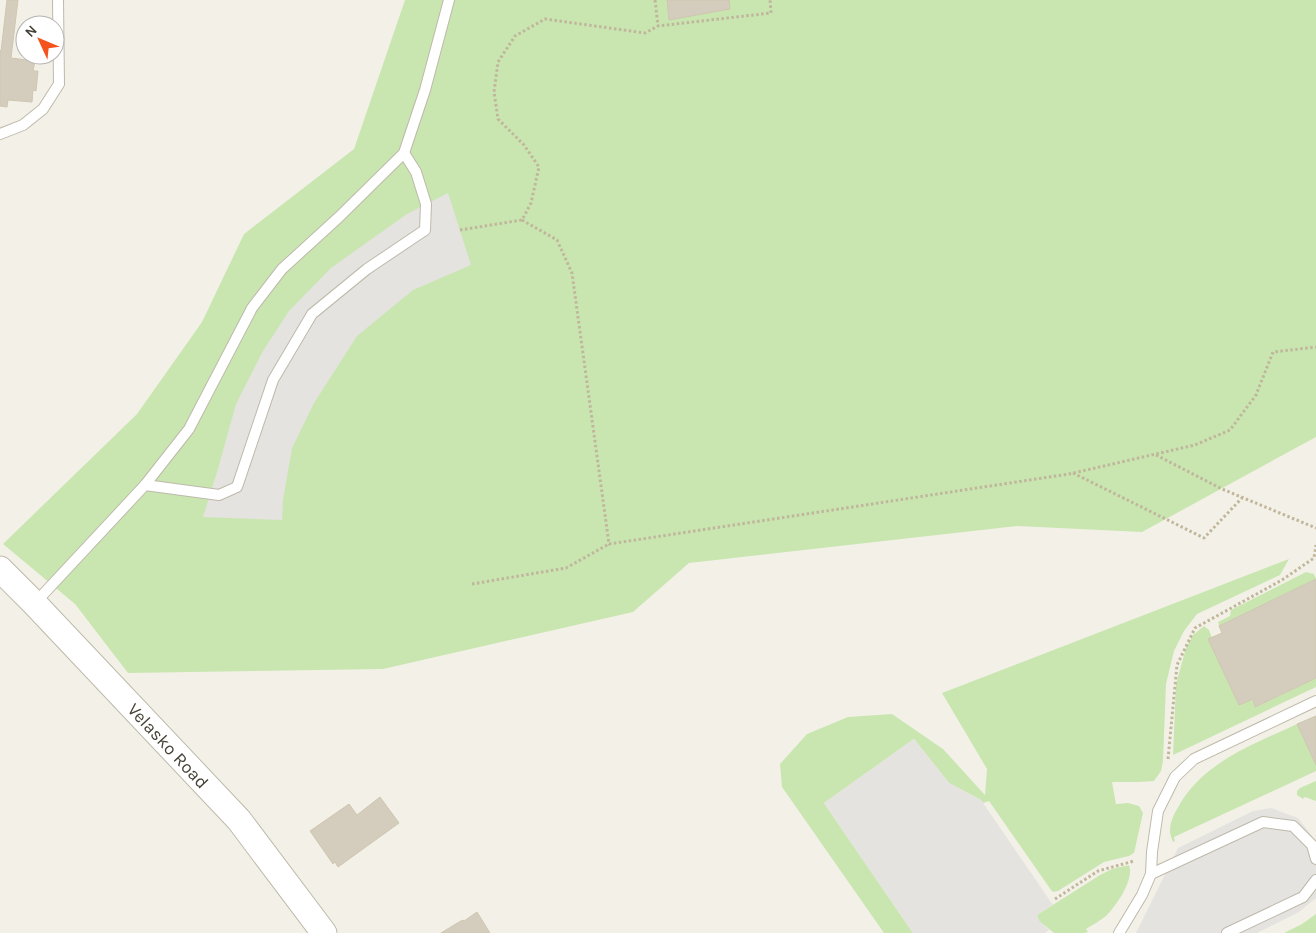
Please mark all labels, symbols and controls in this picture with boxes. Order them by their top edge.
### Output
north arrow [15,15,65,65]
text: N [21,22,41,41]
street label: Velasko Road [123,699,213,793]

